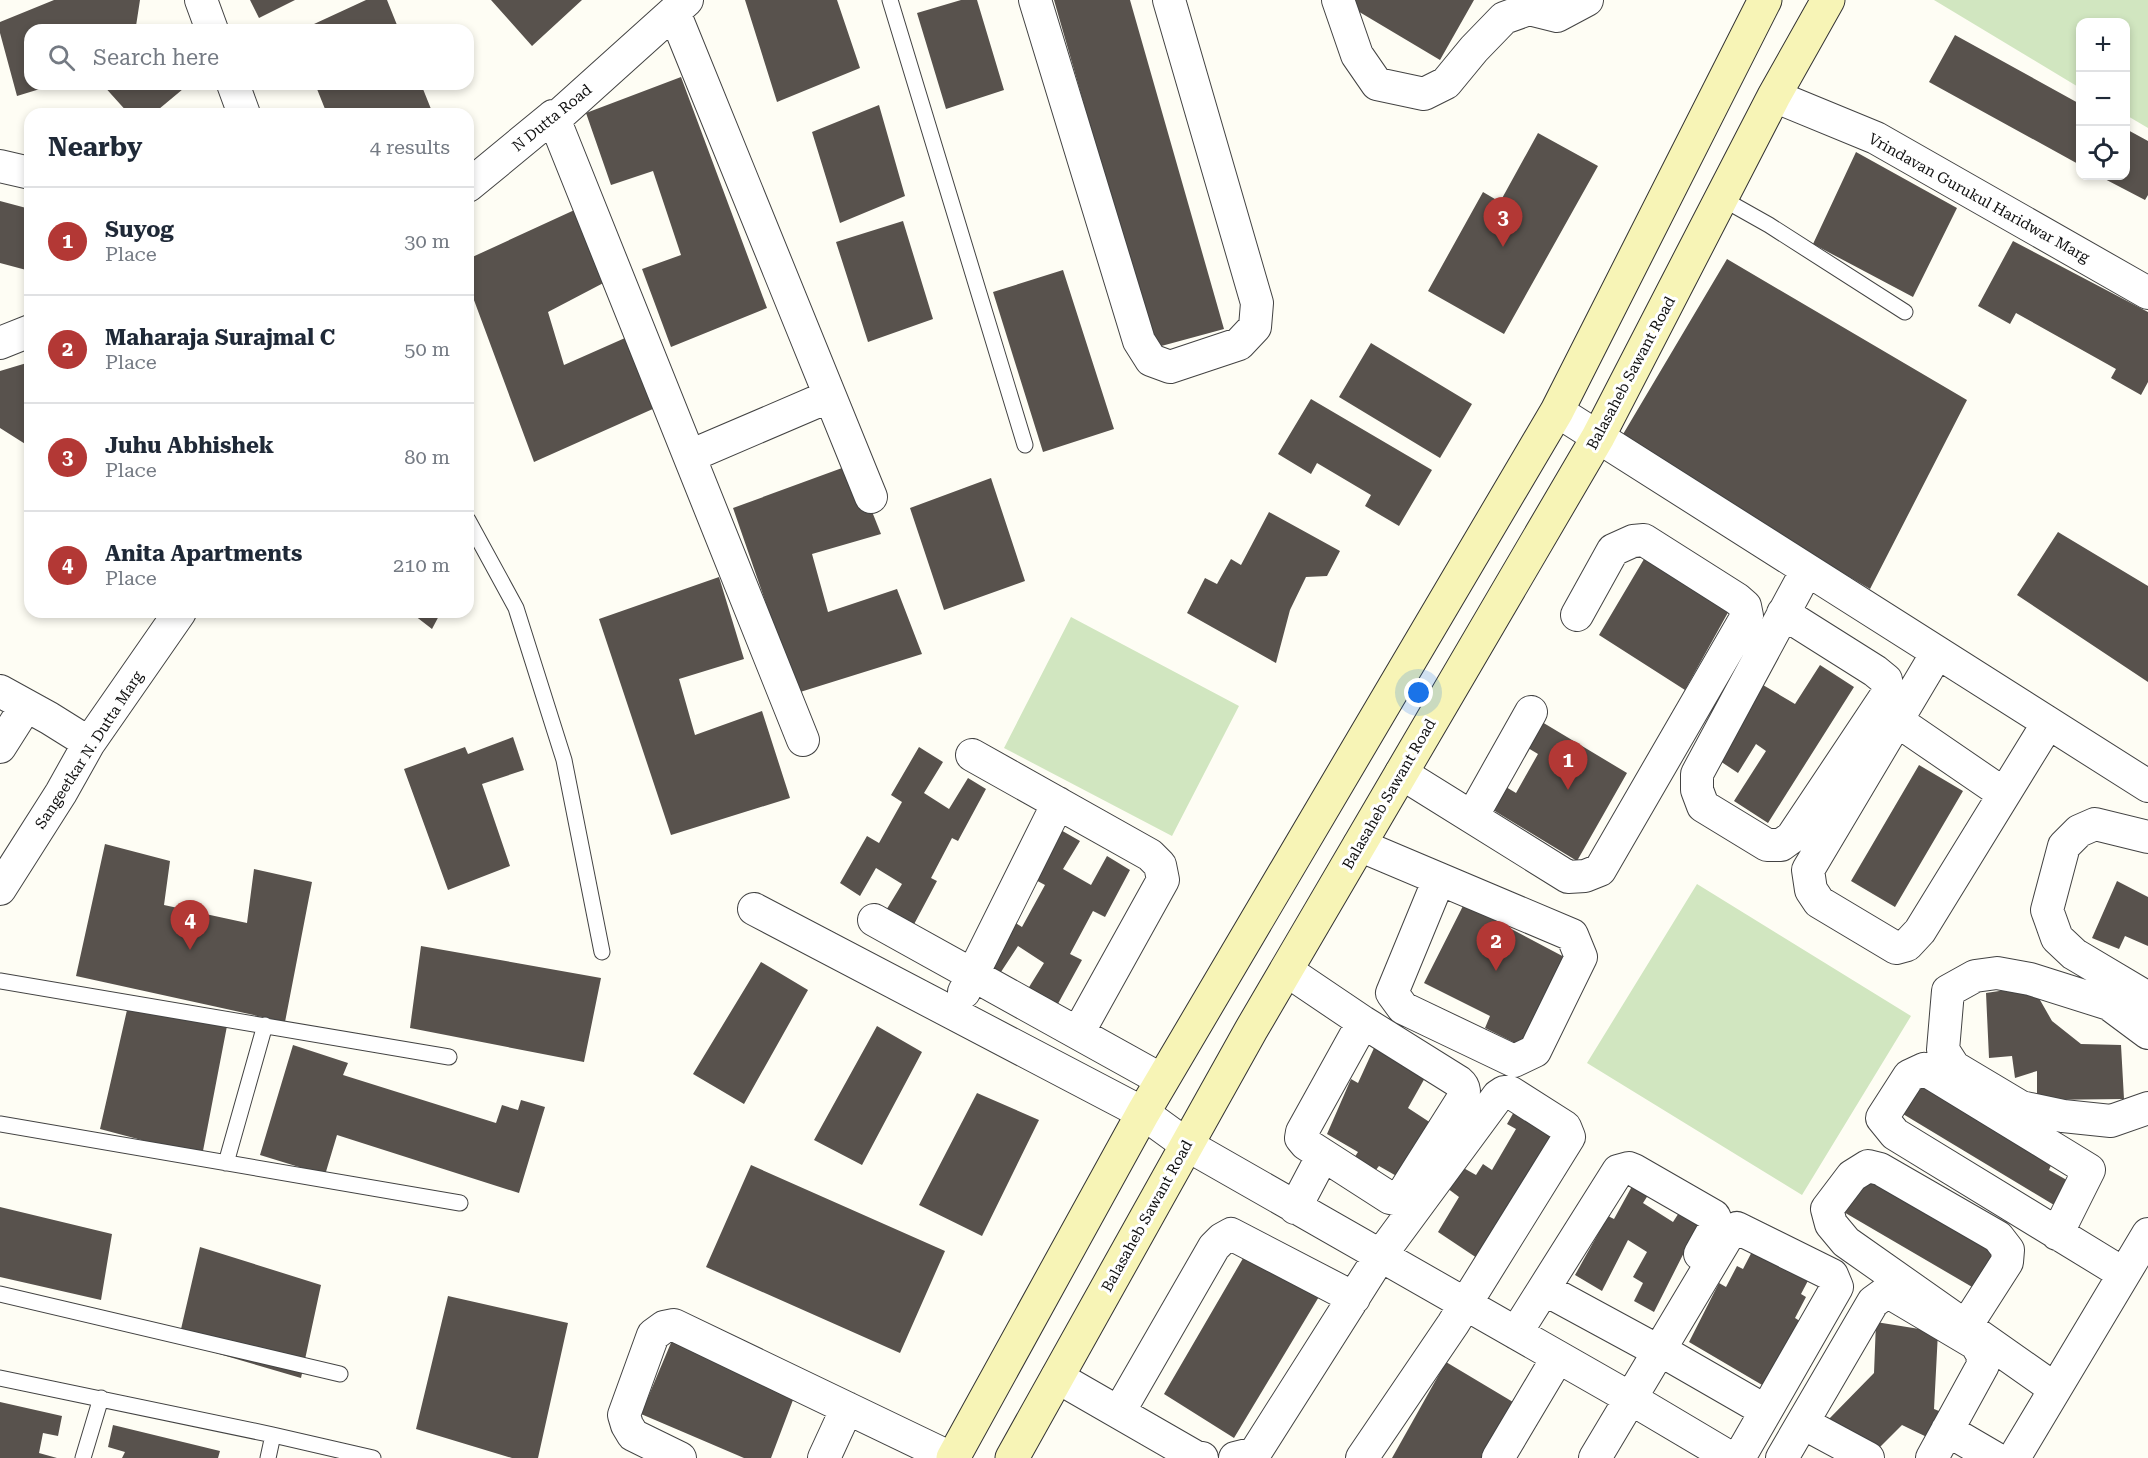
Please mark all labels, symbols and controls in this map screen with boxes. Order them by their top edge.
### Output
map controls [2076,18,2130,180]
button: + [2076,18,2130,72]
search box [24,24,474,90]
icon: search [45,41,78,74]
text: Search here [93,45,219,70]
button: − [2076,72,2130,126]
street label: N Dutta Road [509,80,596,155]
button: locate [2076,126,2130,180]
street label: Vrindavan Gurukul Haridwar Marg [1865,129,2093,267]
text: Nearby [48,132,142,162]
text: 4 results [370,135,450,159]
pin: 3 [1484,198,1522,247]
text: Suyog [105,217,174,242]
text: 1 [62,229,73,253]
text: 30 m [404,229,450,253]
text: Place [105,242,157,266]
street label: Balasaheb Sawant Road [1583,293,1679,453]
text: Maharaja Surajmal C [105,325,335,350]
text: 2 [62,337,73,361]
text: 50 m [404,337,450,361]
text: Place [105,350,157,374]
text: Juhu Abhishek [105,433,274,458]
text: 3 [62,445,73,469]
text: 80 m [404,445,450,469]
text: Place [105,458,157,482]
text: Anita Apartments [105,541,302,566]
text: 4 [62,553,73,577]
text: 210 m [393,553,450,577]
text: Place [105,566,157,590]
street label: Sangeetkar N. Dutta Marg [31,667,147,832]
your location [1404,678,1433,707]
street label: Balasaheb Sawant Road [1339,715,1440,872]
pin: 1 [1548,740,1588,790]
pin: 4 [170,900,210,950]
pin: 2 [1476,922,1516,971]
street label: Balasaheb Sawant Road [1098,1137,1196,1295]

